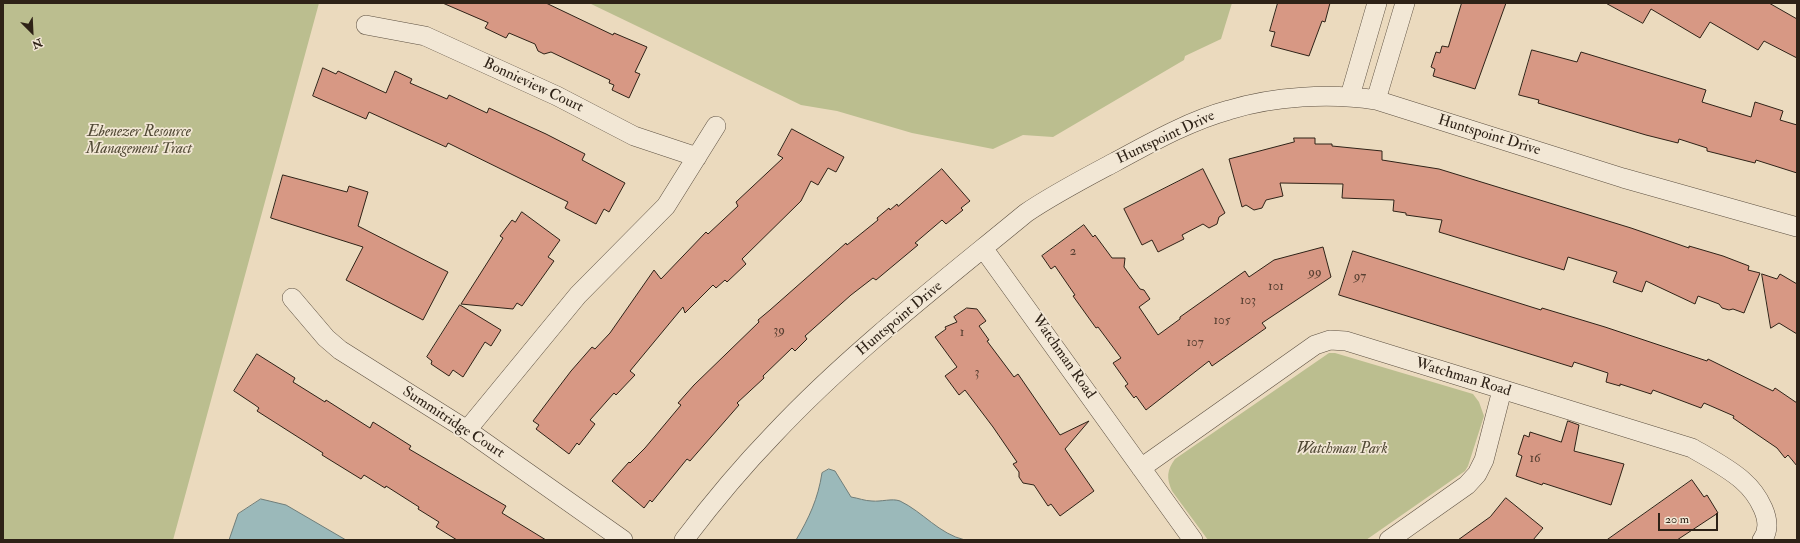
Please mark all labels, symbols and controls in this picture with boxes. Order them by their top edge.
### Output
north arrow [12,12,52,52]
text: N [30,35,44,51]
street label: Bonnieview Court [480,55,586,117]
street label: Huntspoint Drive [1114,107,1218,169]
street label: Huntspoint Drive [1436,112,1542,160]
park label: Ebenezer Resource Management Tract [86,124,192,159]
house number: 2 [1070,244,1076,260]
house number: 99 [1308,265,1322,281]
house number: 97 [1354,269,1366,285]
street label: Huntspoint Drive [853,278,947,360]
house number: 101 [1268,279,1284,295]
house number: 103 [1240,293,1256,309]
street label: Watchman Road [1027,311,1099,403]
house number: 105 [1214,313,1230,329]
house number: 39 [773,323,785,339]
house number: 1 [960,325,964,341]
house number: 107 [1186,335,1204,351]
street label: Watchman Road [1413,355,1513,401]
house number: 3 [975,365,979,381]
street label: Summitridge Court [399,383,507,463]
park label: Watchman Park [1296,441,1388,459]
house number: 16 [1529,451,1541,467]
scale bar [1660,505,1720,531]
text: 20 m [1665,512,1689,527]

